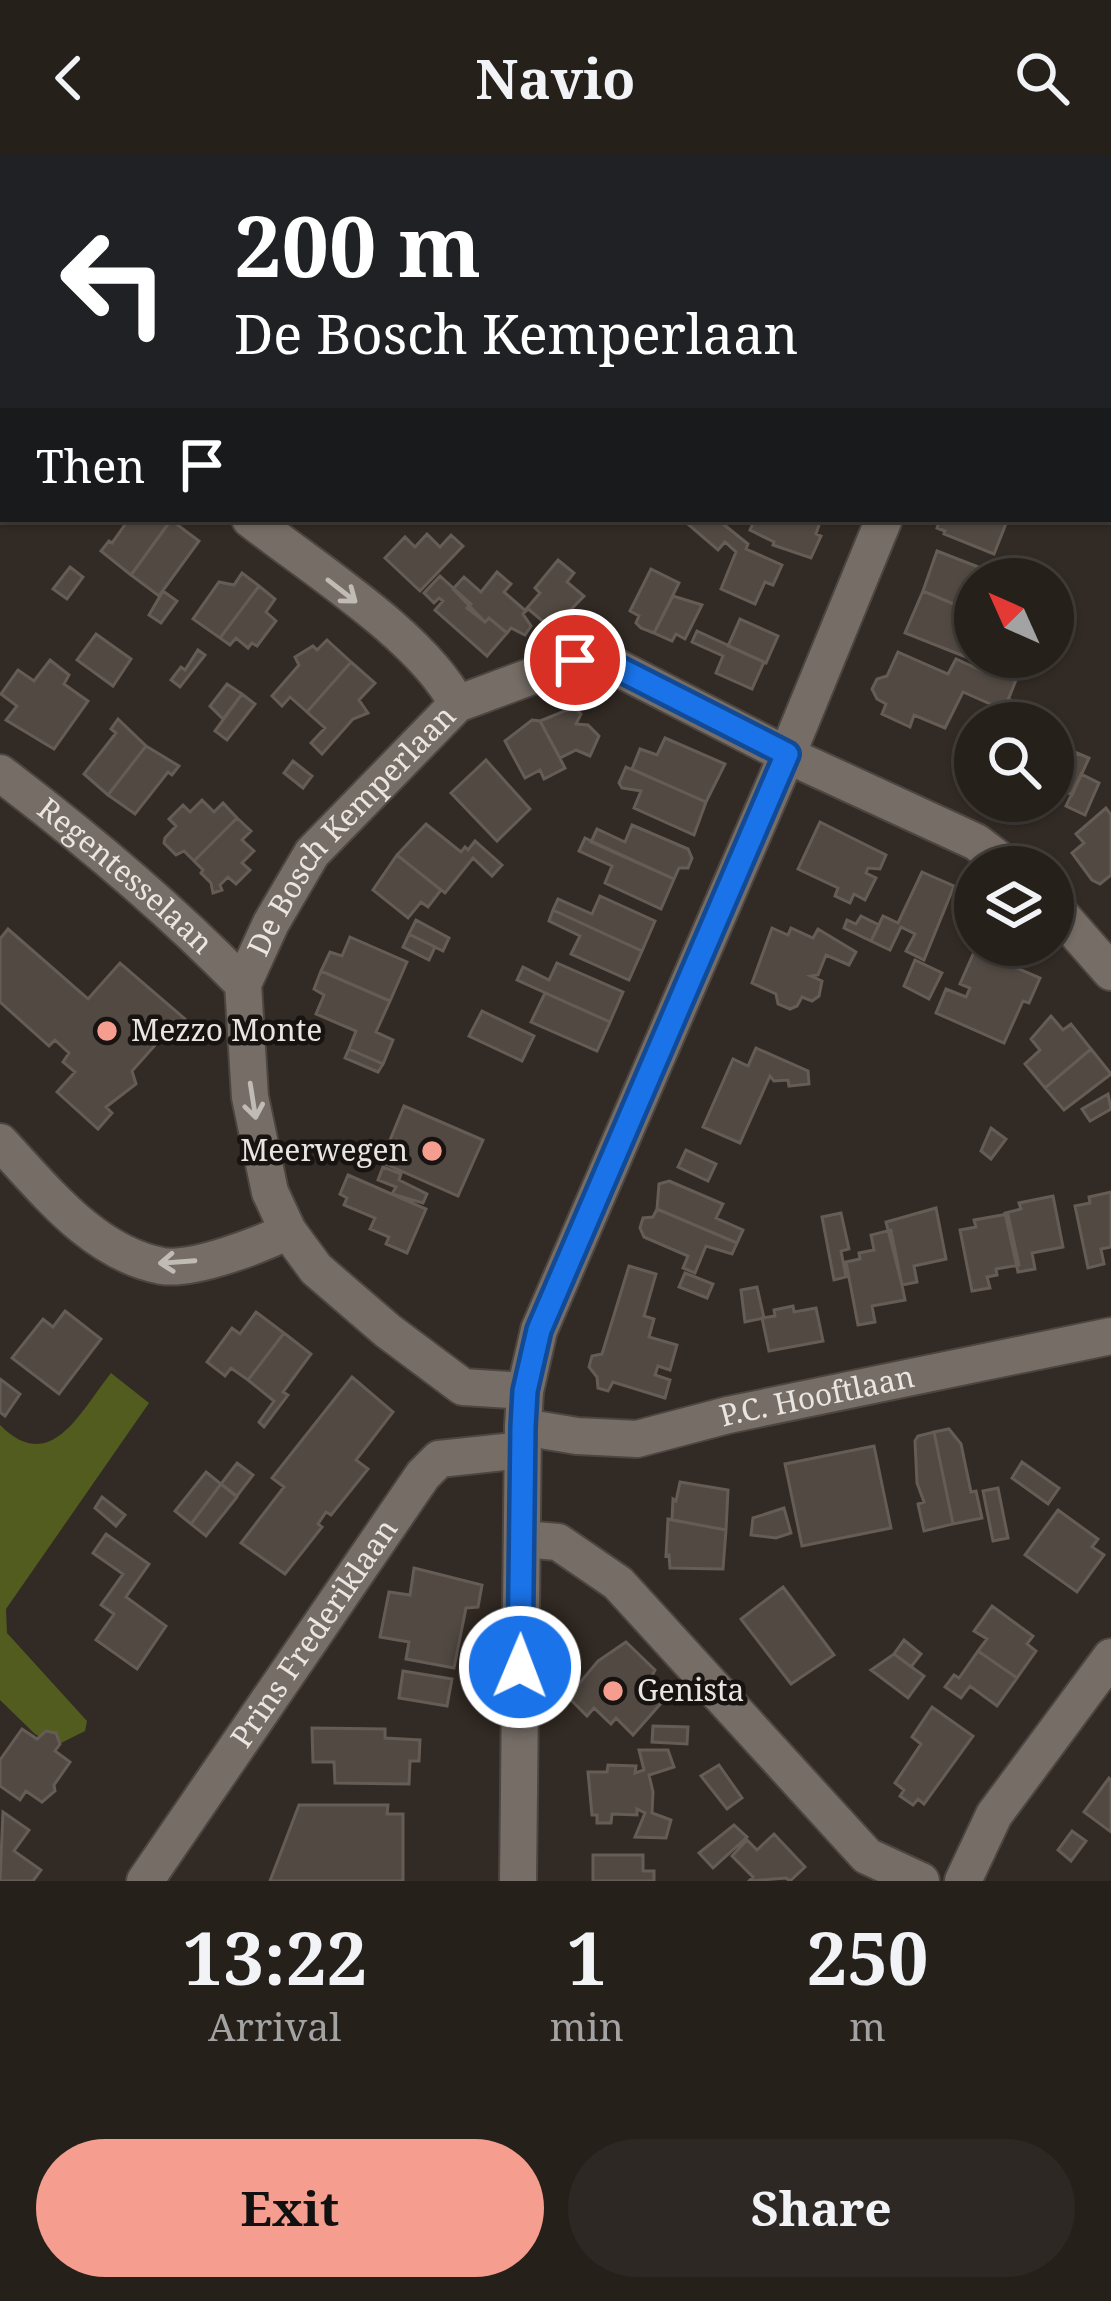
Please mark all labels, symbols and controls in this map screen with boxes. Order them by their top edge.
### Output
text: Navio [476,41,635,115]
icon: back [36,45,102,111]
icon: search [1009,45,1075,111]
text: 200 m [234,187,481,302]
icon: left [36,204,192,360]
text: De Bosch Kemperlaan [234,296,798,370]
icon: arrive [169,432,235,498]
text: Then [36,435,145,496]
north arrow [954,558,1074,678]
map controls [954,558,1074,966]
one-way arrow [325,578,358,603]
pin [524,609,626,711]
icon: arrive [542,627,608,693]
street label: De Bosch Kemperlaan [237,695,464,962]
button: search [954,702,1074,822]
street label: Regentesselaan [30,788,223,962]
button: layers [954,846,1074,966]
place label: Mezzo Monte [131,1009,322,1050]
marker: Mezzo Monte [94,1018,120,1044]
one-way arrow [242,1081,265,1120]
place label: Meerwegen [240,1129,408,1170]
marker: Meerwegen [419,1138,445,1164]
one-way arrow [159,1251,198,1274]
street label: P.C. Hooftlaan [715,1355,918,1435]
street label: Prins Frederiklaan [220,1510,406,1755]
position arrow [457,1604,583,1730]
place label: Genista [637,1669,744,1710]
marker: Genista [600,1678,626,1704]
text: 13:22 [182,1908,367,2006]
text: 1 [566,1908,607,2006]
text: 250 [806,1908,929,2006]
text: Arrival [208,1999,341,2052]
text: min [550,1999,624,2052]
text: m [849,1999,886,2052]
button: Exit [36,2139,544,2277]
button: Share [568,2139,1075,2277]

